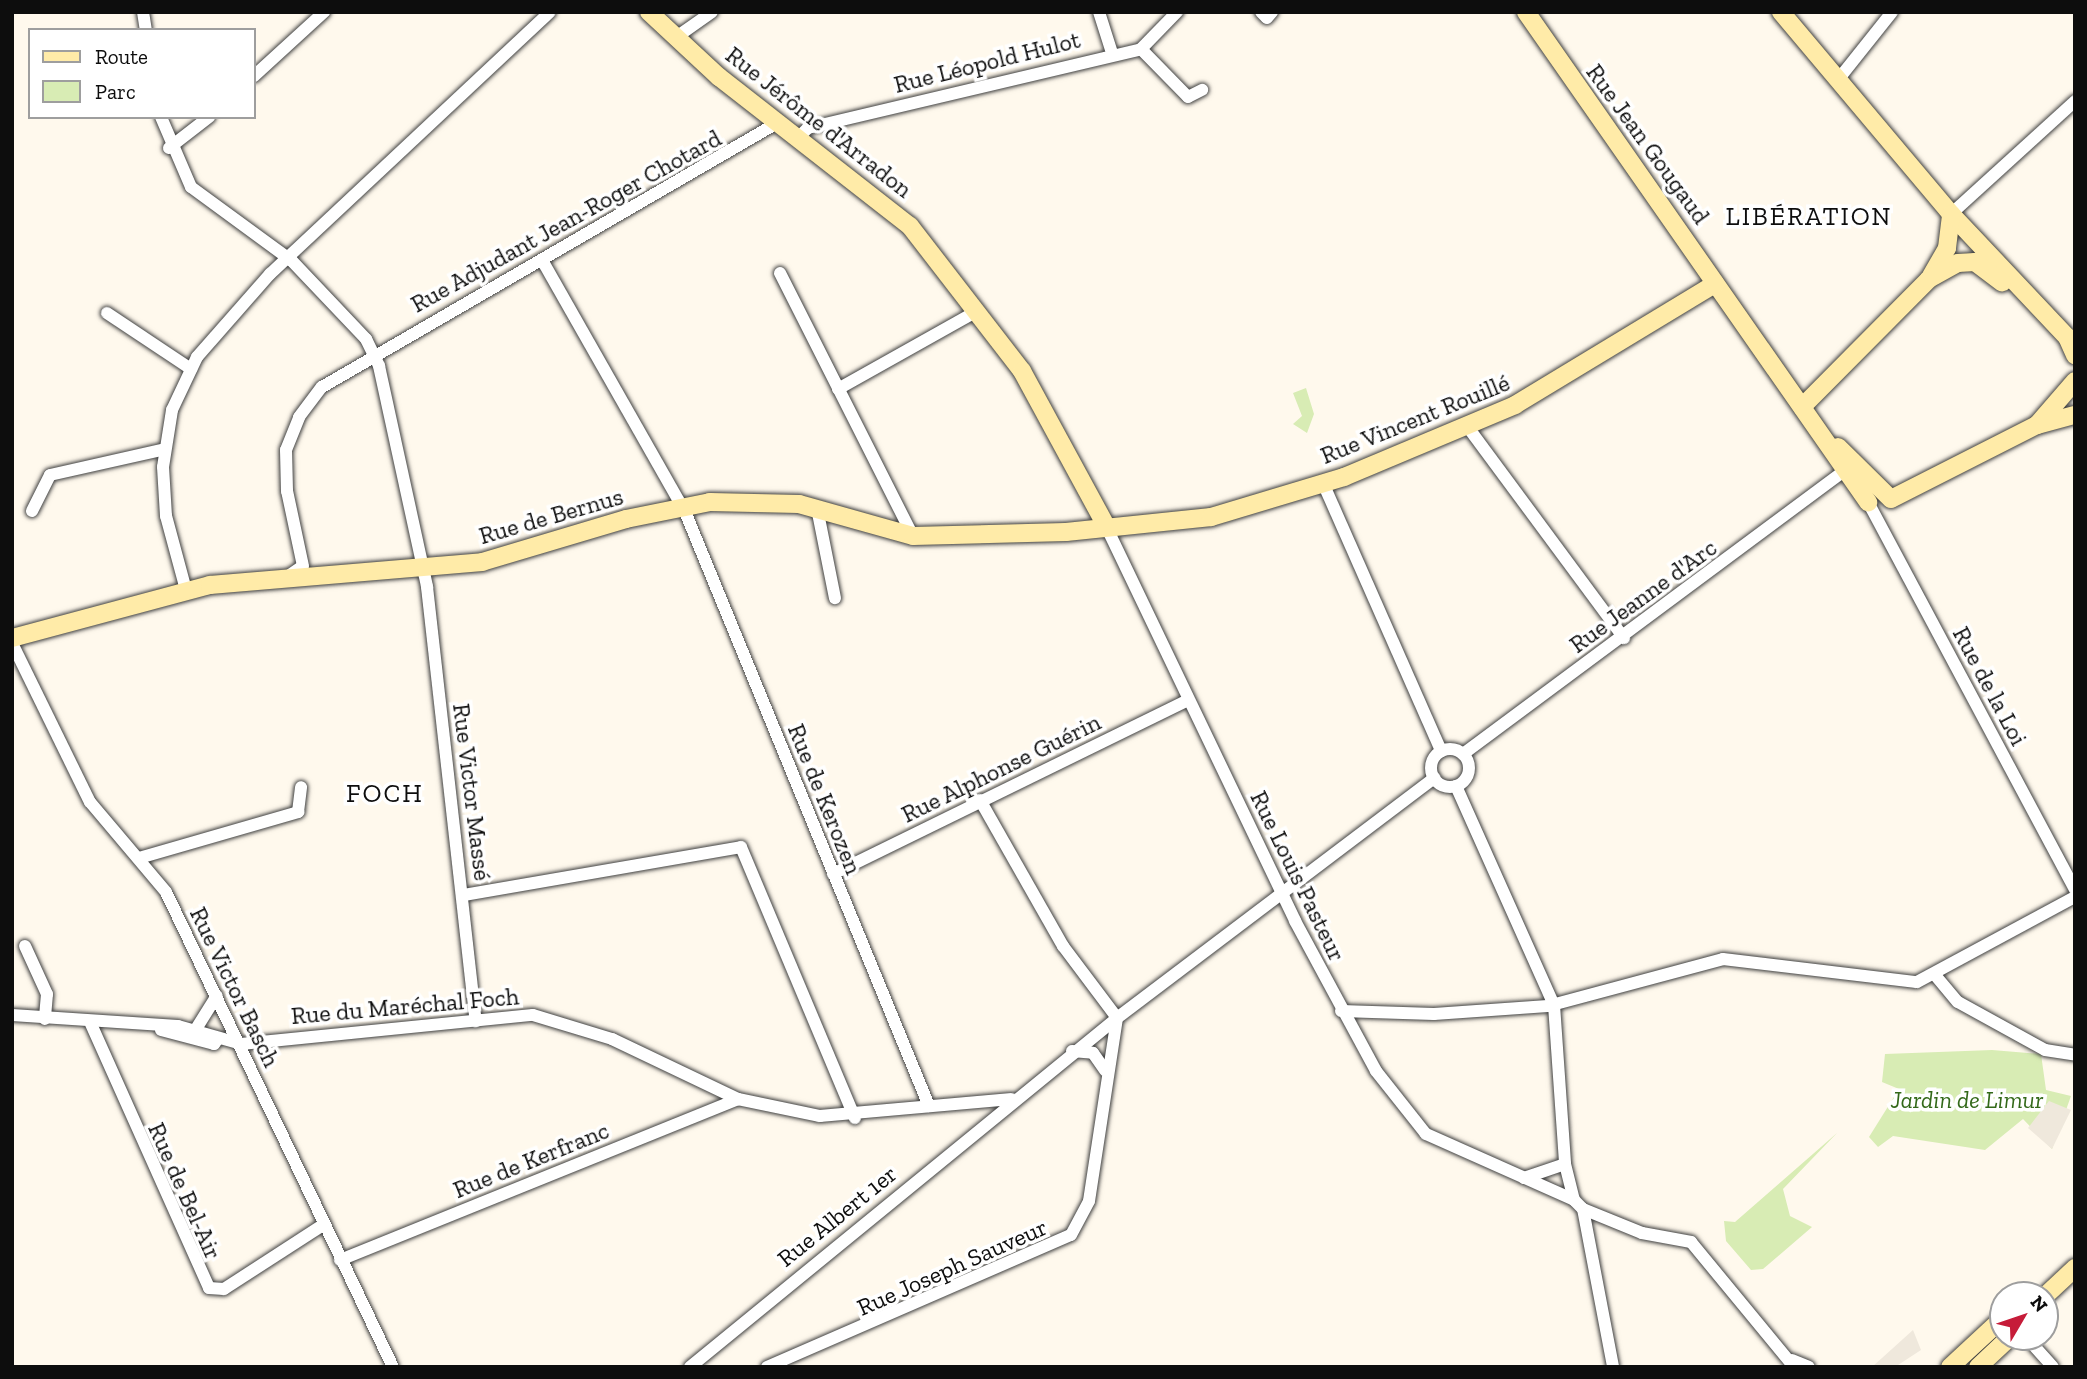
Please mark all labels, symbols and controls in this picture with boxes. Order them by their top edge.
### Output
street label: Rue Léopold Hulot [891,25,1083,99]
legend [28,28,256,119]
street label: Rue Jérôme d'Arradon [720,40,918,204]
text: Route [95,44,148,69]
street label: Rue Jean Gougaud [1580,58,1716,230]
text: Parc [95,79,136,104]
street label: Rue Adjudant Jean-Roger Chotard [405,123,727,319]
district label: LIBÉRATION [1727,201,1891,233]
street label: Rue Vincent Rouillé [1316,368,1514,470]
street label: Rue de Bernus [476,482,626,550]
street label: Rue Jeanne d'Arc [1564,533,1722,659]
street label: Rue de la Loi [1947,622,2033,750]
street label: Rue Victor Massé [447,701,497,883]
street label: Rue Alphonse Guérin [896,707,1106,829]
street label: Rue de Kerozen [782,720,868,878]
district label: FOCH [347,778,423,810]
street label: Rue Louis Pasteur [1244,786,1352,966]
street label: Rue Victor Basch [184,902,286,1072]
street label: Rue du Maréchal Foch [290,982,520,1030]
park label: Jardin de Limur [1891,1086,2043,1114]
street label: Rue de Kerfranc [449,1116,613,1204]
street label: Rue de Bel-Air [142,1118,228,1264]
street label: Rue Albert 1er [771,1159,903,1273]
street label: Rue Joseph Sauveur [852,1212,1052,1322]
north arrow [1989,1281,2059,1351]
text: N [2026,1291,2053,1317]

